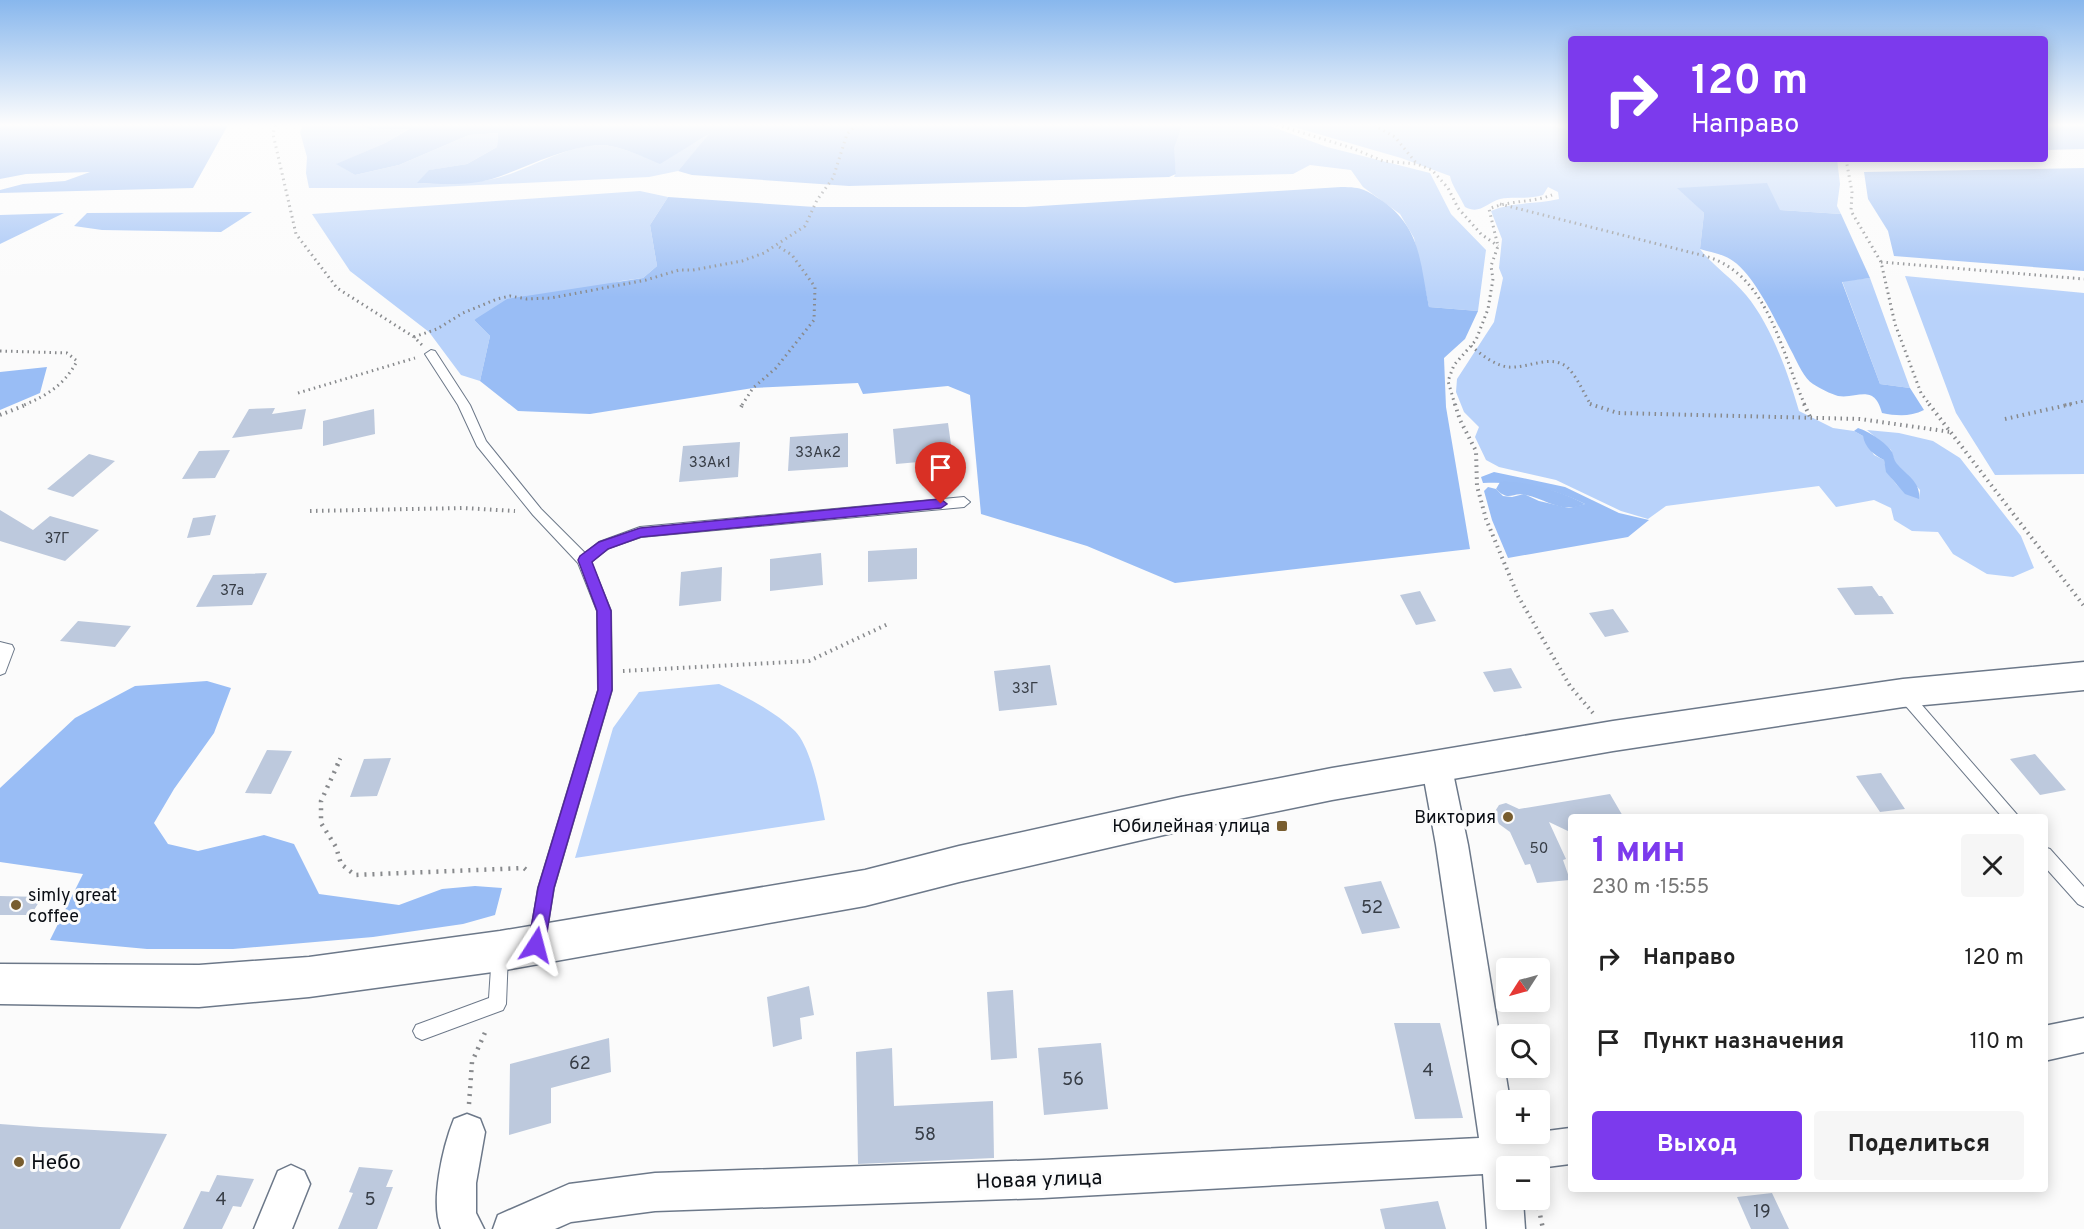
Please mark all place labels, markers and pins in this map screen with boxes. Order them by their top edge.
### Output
pin [915,442,966,504]
place label: Виктория [1414,807,1496,830]
marker: Виктория [1501,810,1515,824]
place label: Юбилейная улица [1112,816,1270,839]
marker: Юбилейная улица [1275,819,1289,833]
place label: simly great coffee [28,885,117,929]
marker: simly great coffee [9,898,23,912]
place label: Небо [31,1150,81,1177]
marker: Небо [12,1155,26,1169]

